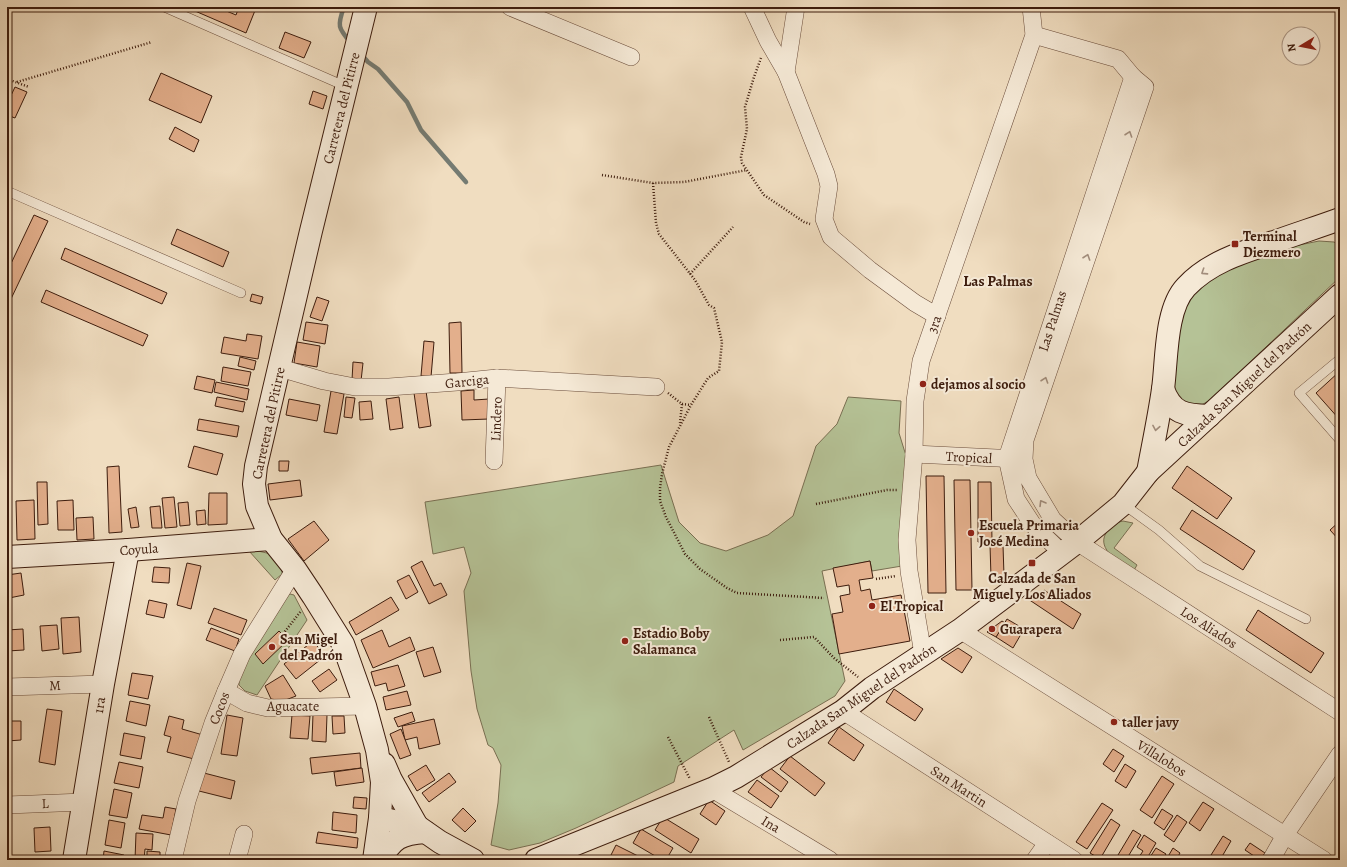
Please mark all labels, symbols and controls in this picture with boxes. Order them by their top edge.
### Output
north arrow [1281,26,1321,66]
text: N [1284,42,1300,53]
street label: Carretera del Pitirre [318,50,365,166]
one-way arrow [1125,131,1133,138]
place label: Terminal Diezmero [1243,227,1301,262]
marker: Terminal Diezmero [1230,239,1240,249]
one-way arrow [1082,254,1091,261]
one-way arrow [1201,267,1208,275]
district label: Las Palmas [963,271,1033,291]
street label: Las Palmas [1034,288,1071,354]
street label: 3ra [923,312,946,336]
street label: Calzada San Miguel del Padrón [1173,317,1316,452]
street label: Carretera del Pitirre [247,365,290,481]
street label: Garciga [444,370,490,393]
place label: dejamos al socio [931,375,1026,394]
one-way arrow [1040,377,1049,384]
marker: dejamos al socio [918,379,928,389]
street label: Lindero [486,396,507,442]
one-way arrow [1152,424,1161,431]
street label: Tropical [945,447,993,468]
one-way arrow [1040,500,1047,507]
place label: Escuela Primaria José Medina [979,516,1079,551]
marker: Escuela Primaria José Medina [966,528,976,538]
street label: Coyula [119,539,160,560]
marker: Calzada de San Miguel y Los Aliados [1027,558,1037,568]
place label: Calzada de San Miguel y Los Aliados [973,569,1092,604]
place label: El Tropical [880,597,943,616]
marker: El Tropical [867,601,877,611]
street label: Los Aliados [1177,602,1241,653]
place label: Guarapera [1000,620,1062,639]
place label: Estadio Boby Salamanca [633,624,710,659]
marker: Guarapera [987,624,997,634]
place label: San Migel del Padrón [280,630,343,665]
marker: Estadio Boby Salamanca [620,636,630,646]
street label: Calzada San Miguel del Padrón [783,639,940,754]
marker: San Migel del Padrón [267,642,277,652]
street label: M [49,676,61,695]
street label: Cocos [205,689,234,727]
street label: 1ra [89,695,110,715]
street label: Aguacate [266,697,319,716]
place label: taller javy [1122,713,1179,732]
marker: taller javy [1109,717,1119,727]
street label: Villalobos [1132,735,1190,781]
street label: San Martin [927,761,991,812]
street label: L [41,794,50,813]
street label: Ina [758,811,784,838]

